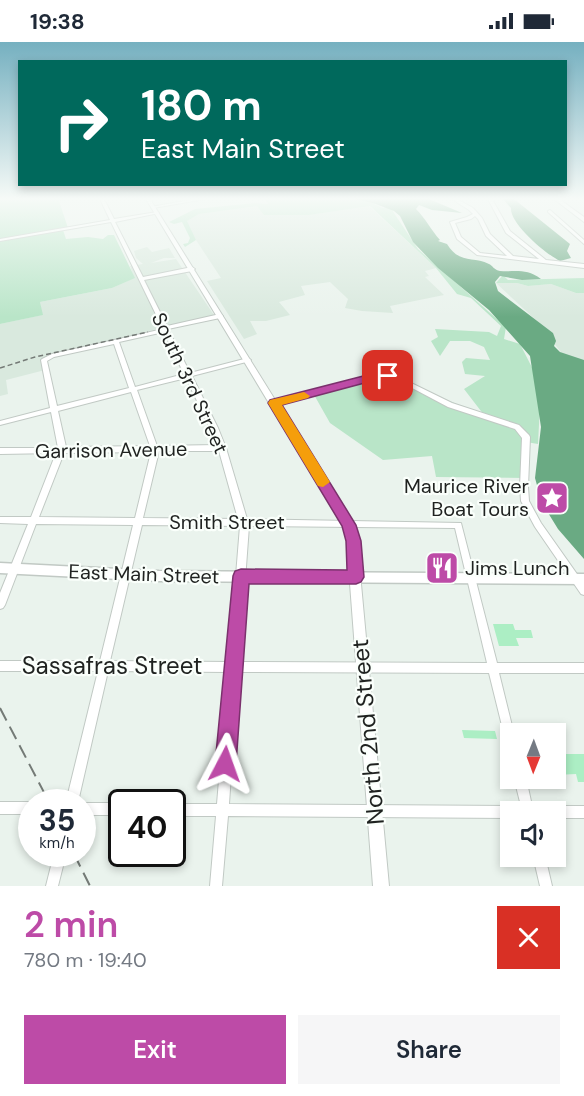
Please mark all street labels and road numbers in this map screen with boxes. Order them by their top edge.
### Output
street label: South 3rd Street [146,308,234,458]
street label: Garrison Avenue [35,436,187,464]
street label: Smith Street [169,509,285,535]
street label: East Main Street [68,558,220,590]
street label: North 2nd Street [344,638,391,826]
street label: Sassafras Street [22,650,202,681]

